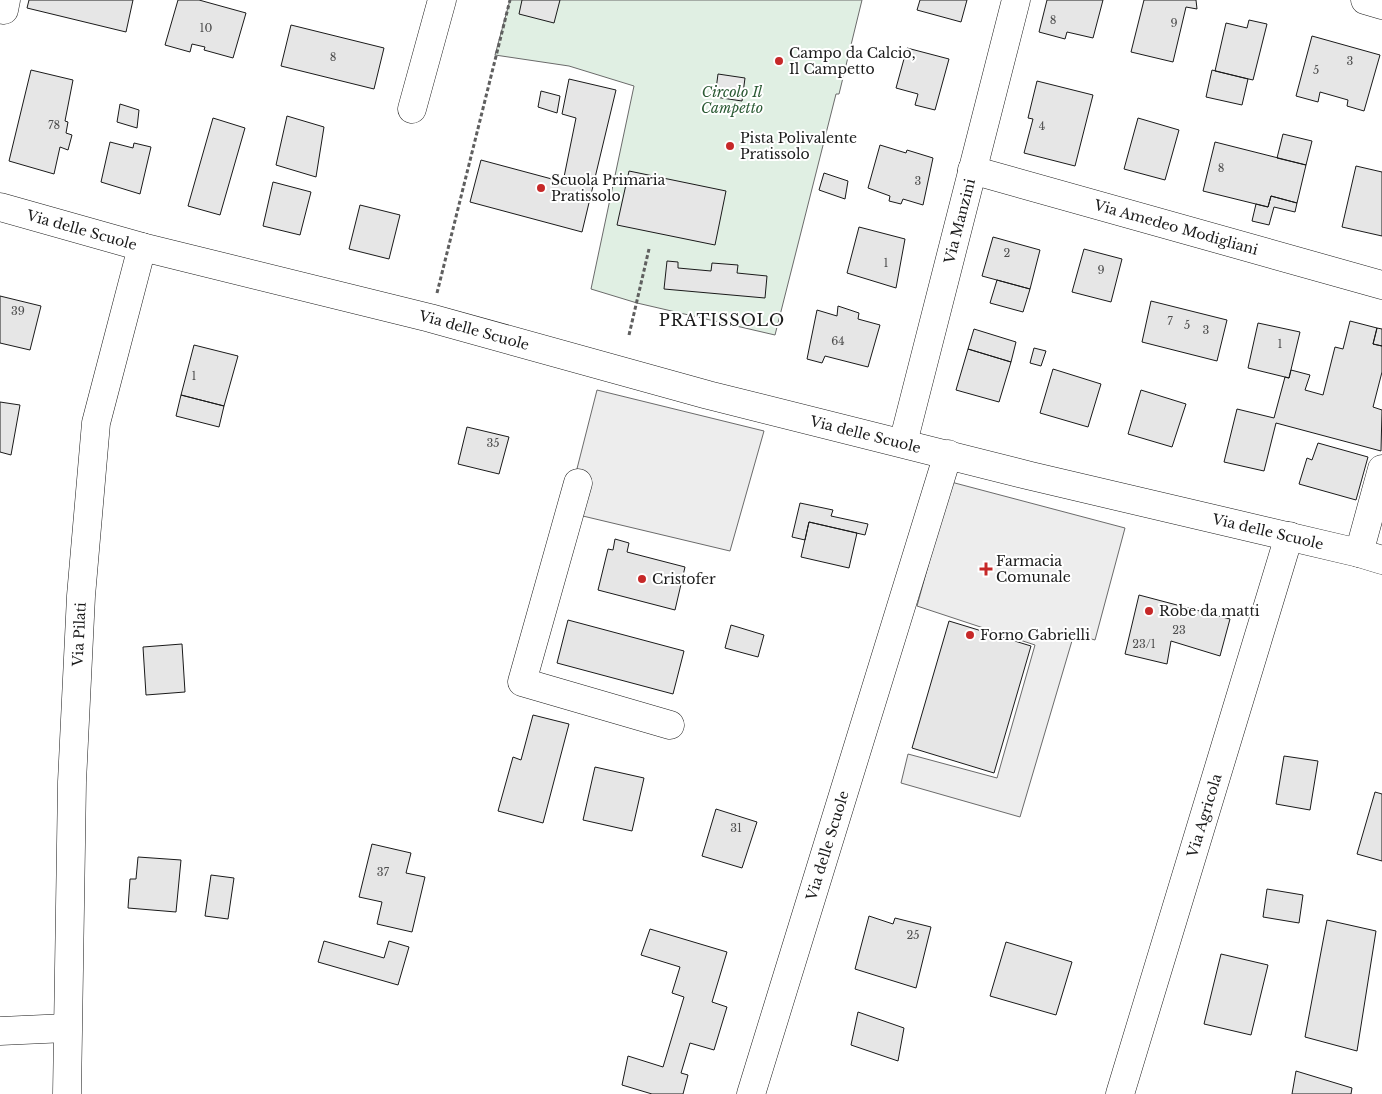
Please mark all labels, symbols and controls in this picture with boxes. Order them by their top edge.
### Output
house number: 8 [1050,13,1056,27]
house number: 9 [1170,16,1178,30]
house number: 10 [200,21,213,35]
place label: Campo da Calcio, Il Campetto [789,44,916,78]
house number: 8 [330,50,336,64]
house number: 3 [1347,54,1354,68]
marker: Campo da Calcio, Il Campetto [773,55,785,67]
house number: 5 [1313,63,1319,77]
park label: Circolo Il Campetto [701,83,763,117]
house number: 78 [48,118,60,132]
house number: 4 [1039,119,1045,133]
place label: Pista Polivalente Pratissolo [740,129,857,163]
marker: Pista Polivalente Pratissolo [724,140,736,152]
house number: 8 [1218,161,1224,175]
place label: Scuola Primaria Pratissolo [551,171,666,205]
house number: 3 [915,174,922,188]
street label: Via Manzini [940,177,979,266]
marker: Scuola Primaria Pratissolo [535,182,547,194]
street label: Via Amedeo Modigliani [1091,195,1260,259]
street label: Via delle Scuole [24,206,139,254]
house number: 2 [1004,246,1011,260]
house number: 1 [884,256,889,270]
house number: 9 [1097,263,1105,277]
house number: 39 [11,304,25,318]
street label: Via delle Scuole [416,306,531,354]
district label: PRATISSOLO [659,310,785,330]
house number: 7 [1167,314,1173,328]
house number: 5 [1184,318,1190,332]
house number: 3 [1203,323,1210,337]
house number: 64 [831,334,845,348]
house number: 1 [1278,337,1283,351]
house number: 1 [192,369,197,383]
street label: Via delle Scuole [807,412,923,457]
house number: 35 [486,436,500,450]
street label: Via delle Scuole [1210,510,1325,553]
place label: Farmacia Comunale [996,552,1071,586]
marker: Farmacia Comunale [980,563,992,575]
place label: Cristofer [652,570,716,588]
marker: Cristofer [636,573,648,585]
street label: Via Pilati [69,602,90,668]
place label: Robe da matti [1159,602,1260,620]
marker: Robe da matti [1143,605,1155,617]
house number: 23 [1172,623,1186,637]
place label: Forno Gabrielli [980,626,1090,644]
marker: Forno Gabrielli [964,629,976,641]
house number: 23/1 [1132,637,1156,651]
street label: Via Agricola [1183,771,1226,860]
street label: Via delle Scuole [802,789,853,903]
house number: 31 [730,821,742,835]
house number: 37 [377,865,390,879]
house number: 25 [906,928,920,942]

